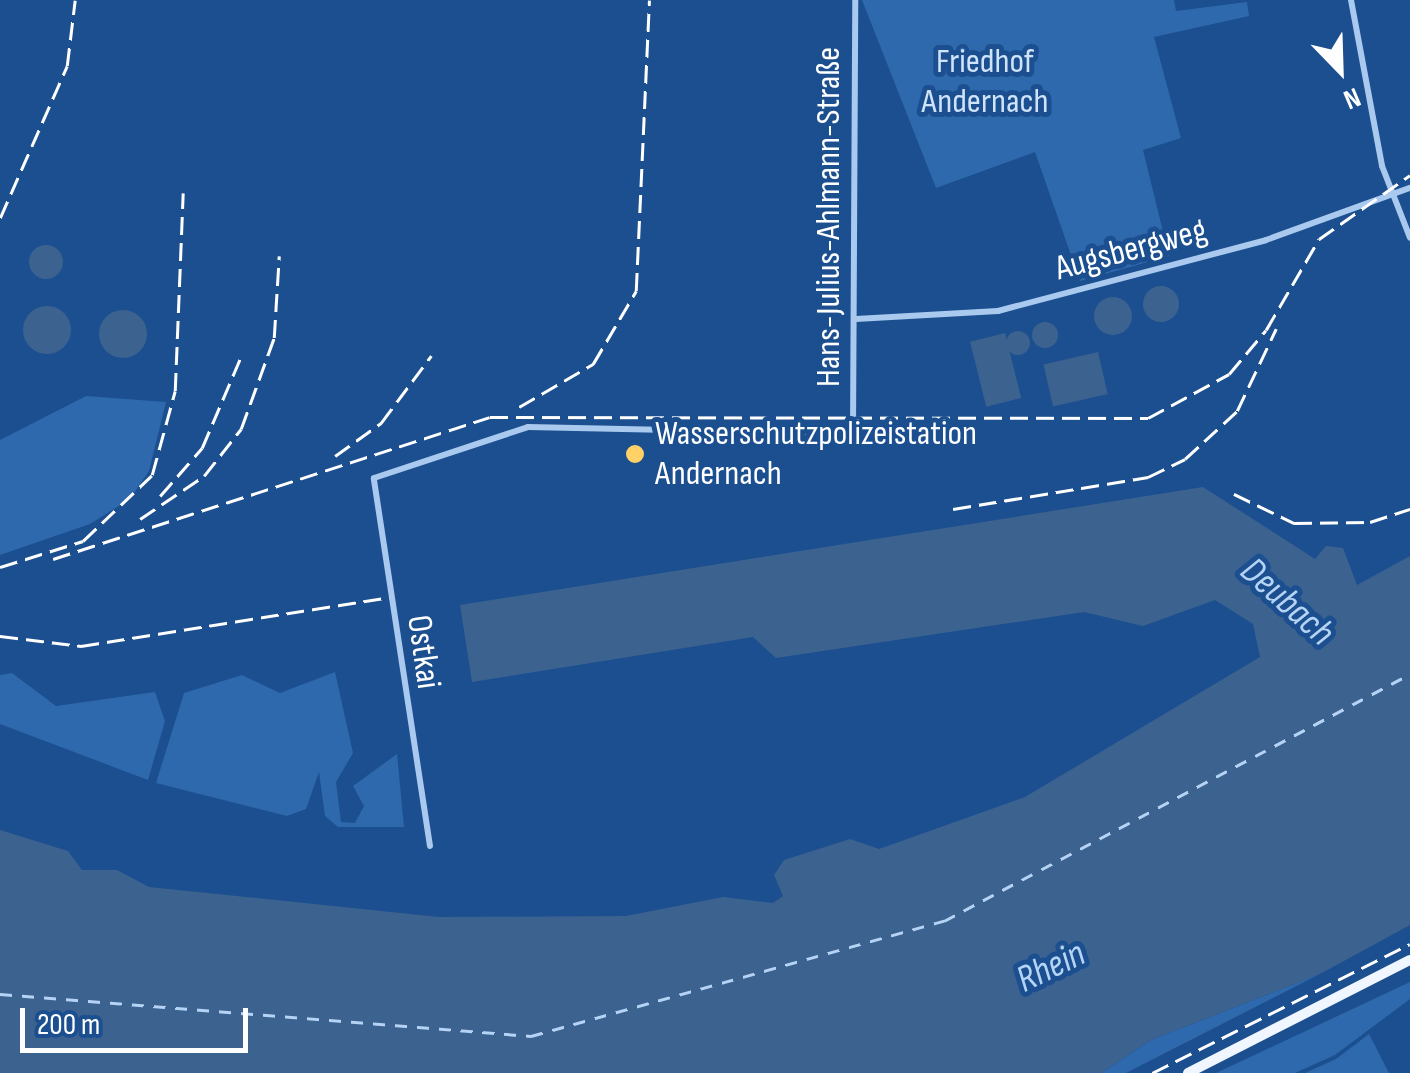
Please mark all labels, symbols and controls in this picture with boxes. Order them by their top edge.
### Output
north arrow [1290,20,1390,120]
park label: Friedhof Andernach [922,41,1048,123]
street label: Hans-Julius-Ahlmann-Straße [808,47,850,387]
text: N [1339,80,1365,116]
street label: Augsbergweg [1051,210,1211,290]
place label: Wasserschutzpolizeistation Andernach [655,413,977,495]
marker: Wasserschutzpolizeistation Andernach [624,443,646,465]
water label: Deubach [1231,548,1343,656]
street label: Ostkai [397,613,449,691]
water label: Rhein [1009,931,1093,1003]
scale bar [25,988,252,1050]
text: 200 m [37,1007,100,1043]

